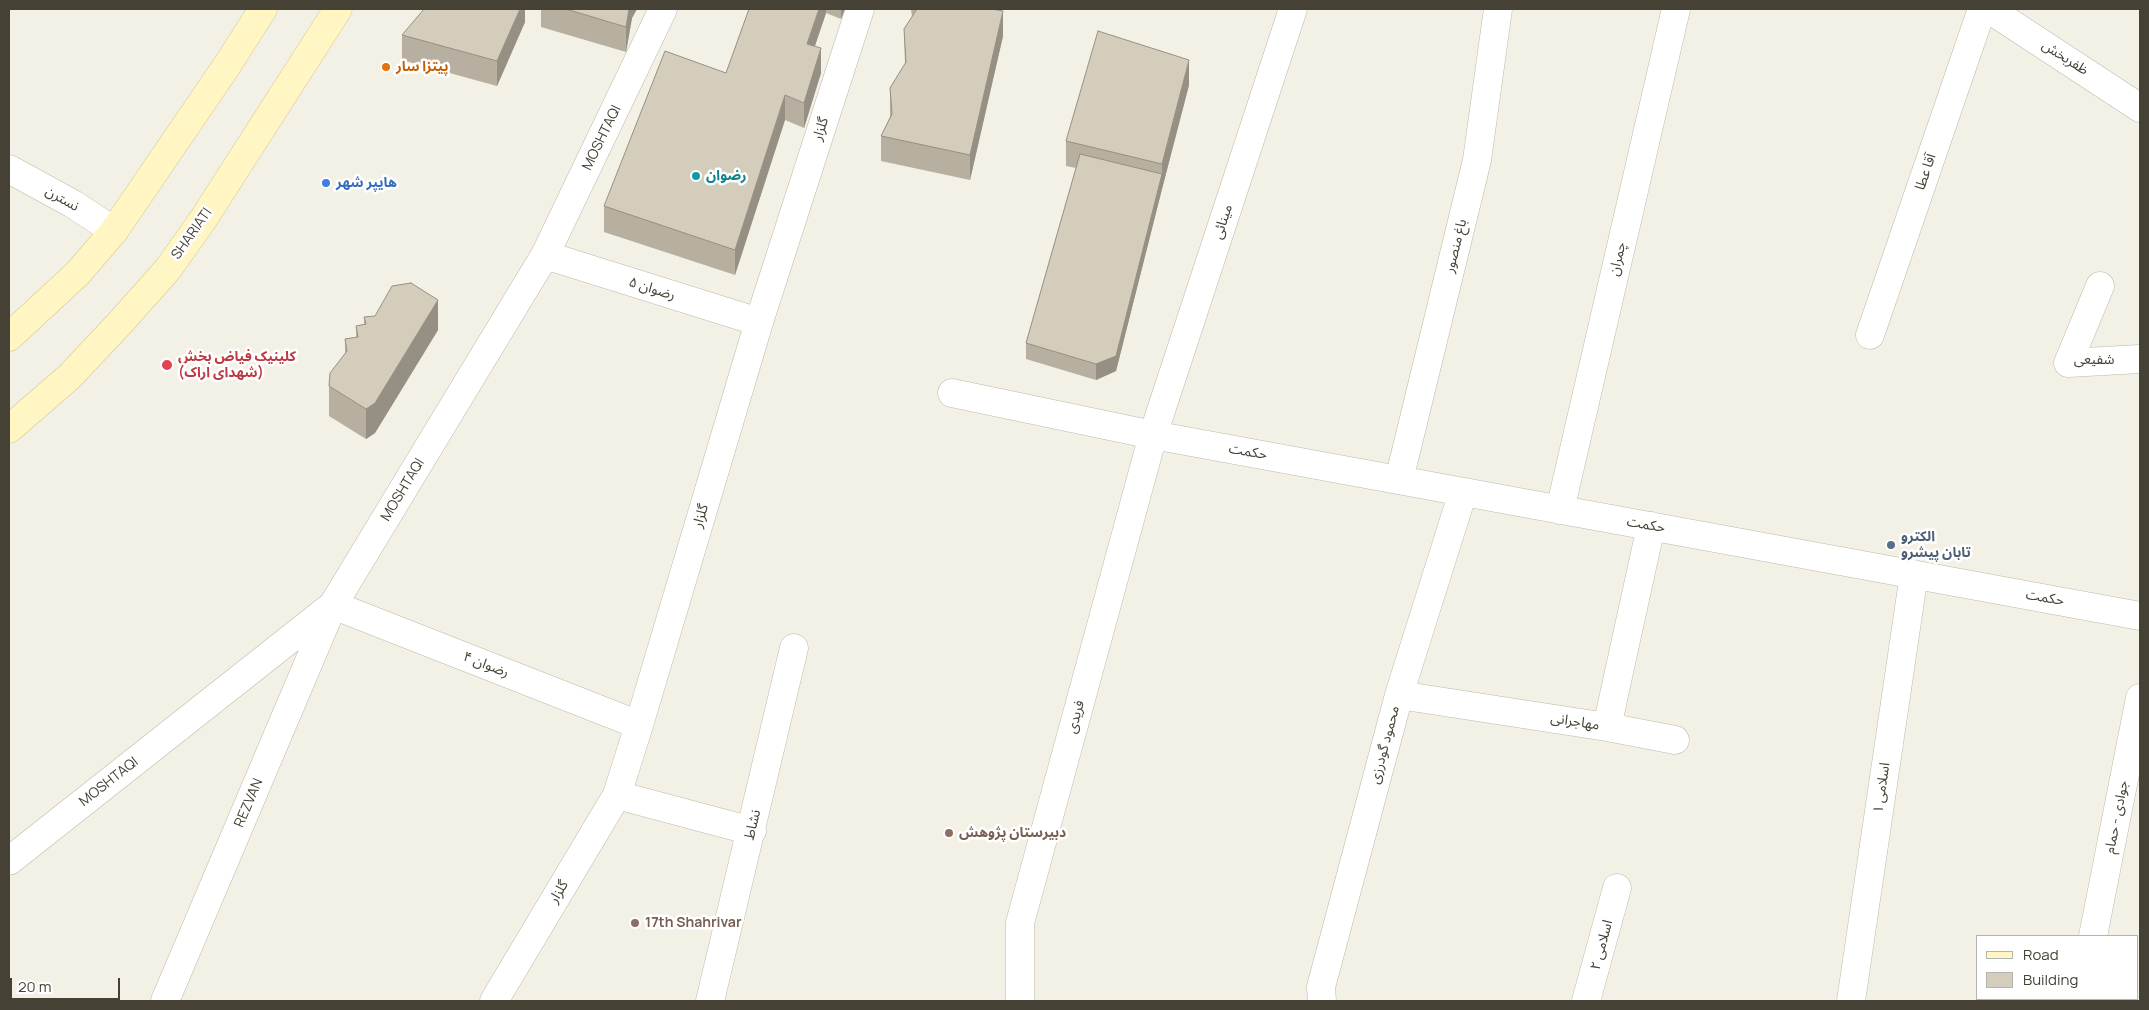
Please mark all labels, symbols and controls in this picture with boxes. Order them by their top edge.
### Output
street label: ظفربخش [2039,37,2091,79]
place label: پیتزا سار [396,59,449,75]
marker: پیتزا سار [380,61,392,73]
street label: MOSHTAQI [579,103,625,173]
street label: گلزار [809,115,833,143]
street label: آقا عطا [1912,152,1940,192]
place label: رضوان [706,168,746,184]
marker: رضوان [690,170,702,182]
place label: هایپر شهر [336,175,397,191]
marker: هایپر شهر [320,177,332,189]
street label: نسترن [42,183,82,215]
street label: مینائی [1210,203,1236,241]
street label: SHARIATI [168,205,216,263]
street label: باغ منصور [1441,217,1471,275]
street label: چمران [1606,240,1630,278]
street label: رضوان ۵ [627,274,677,304]
place label: کلینیک فیاض بخش (شهدای اراک) [178,349,296,382]
street label: شفیعی [2074,352,2114,368]
marker: کلینیک فیاض بخش (شهدای اراک) [160,358,174,372]
street label: حکمت [1227,440,1269,464]
street label: MOSHTAQI [378,456,428,524]
street label: گلزار [690,502,712,530]
street label: حکمت [1625,513,1667,537]
place label: الکترو تابان پیشرو [1901,529,1971,562]
marker: الکترو تابان پیشرو [1885,539,1897,551]
street label: حکمت [2024,586,2066,610]
street label: رضوان ۴ [461,649,511,681]
street label: فریدی [1064,699,1088,735]
street label: محمود گودرزی [1366,704,1404,786]
street label: مهاجرانی [1549,710,1601,734]
street label: MOSHTAQI [76,754,142,810]
street label: اسلامی ۱ [1870,762,1894,814]
street label: REZVAN [231,776,267,830]
street label: جوادی - حمام [2102,779,2132,855]
street label: نشاط [741,808,765,842]
place label: دبیرستان پژوهش [959,825,1066,841]
marker: دبیرستان پژوهش [943,827,955,839]
street label: گلزار [546,878,572,906]
place label: 17th Shahrivar [645,915,741,931]
marker: 17th Shahrivar [629,917,641,929]
street label: اسلامی ۲ [1587,918,1617,972]
legend [1976,935,2139,1000]
text: Road [2023,944,2059,965]
scale bar [12,968,122,1000]
text: Building [2023,969,2078,990]
text: 20 m [18,976,51,997]

